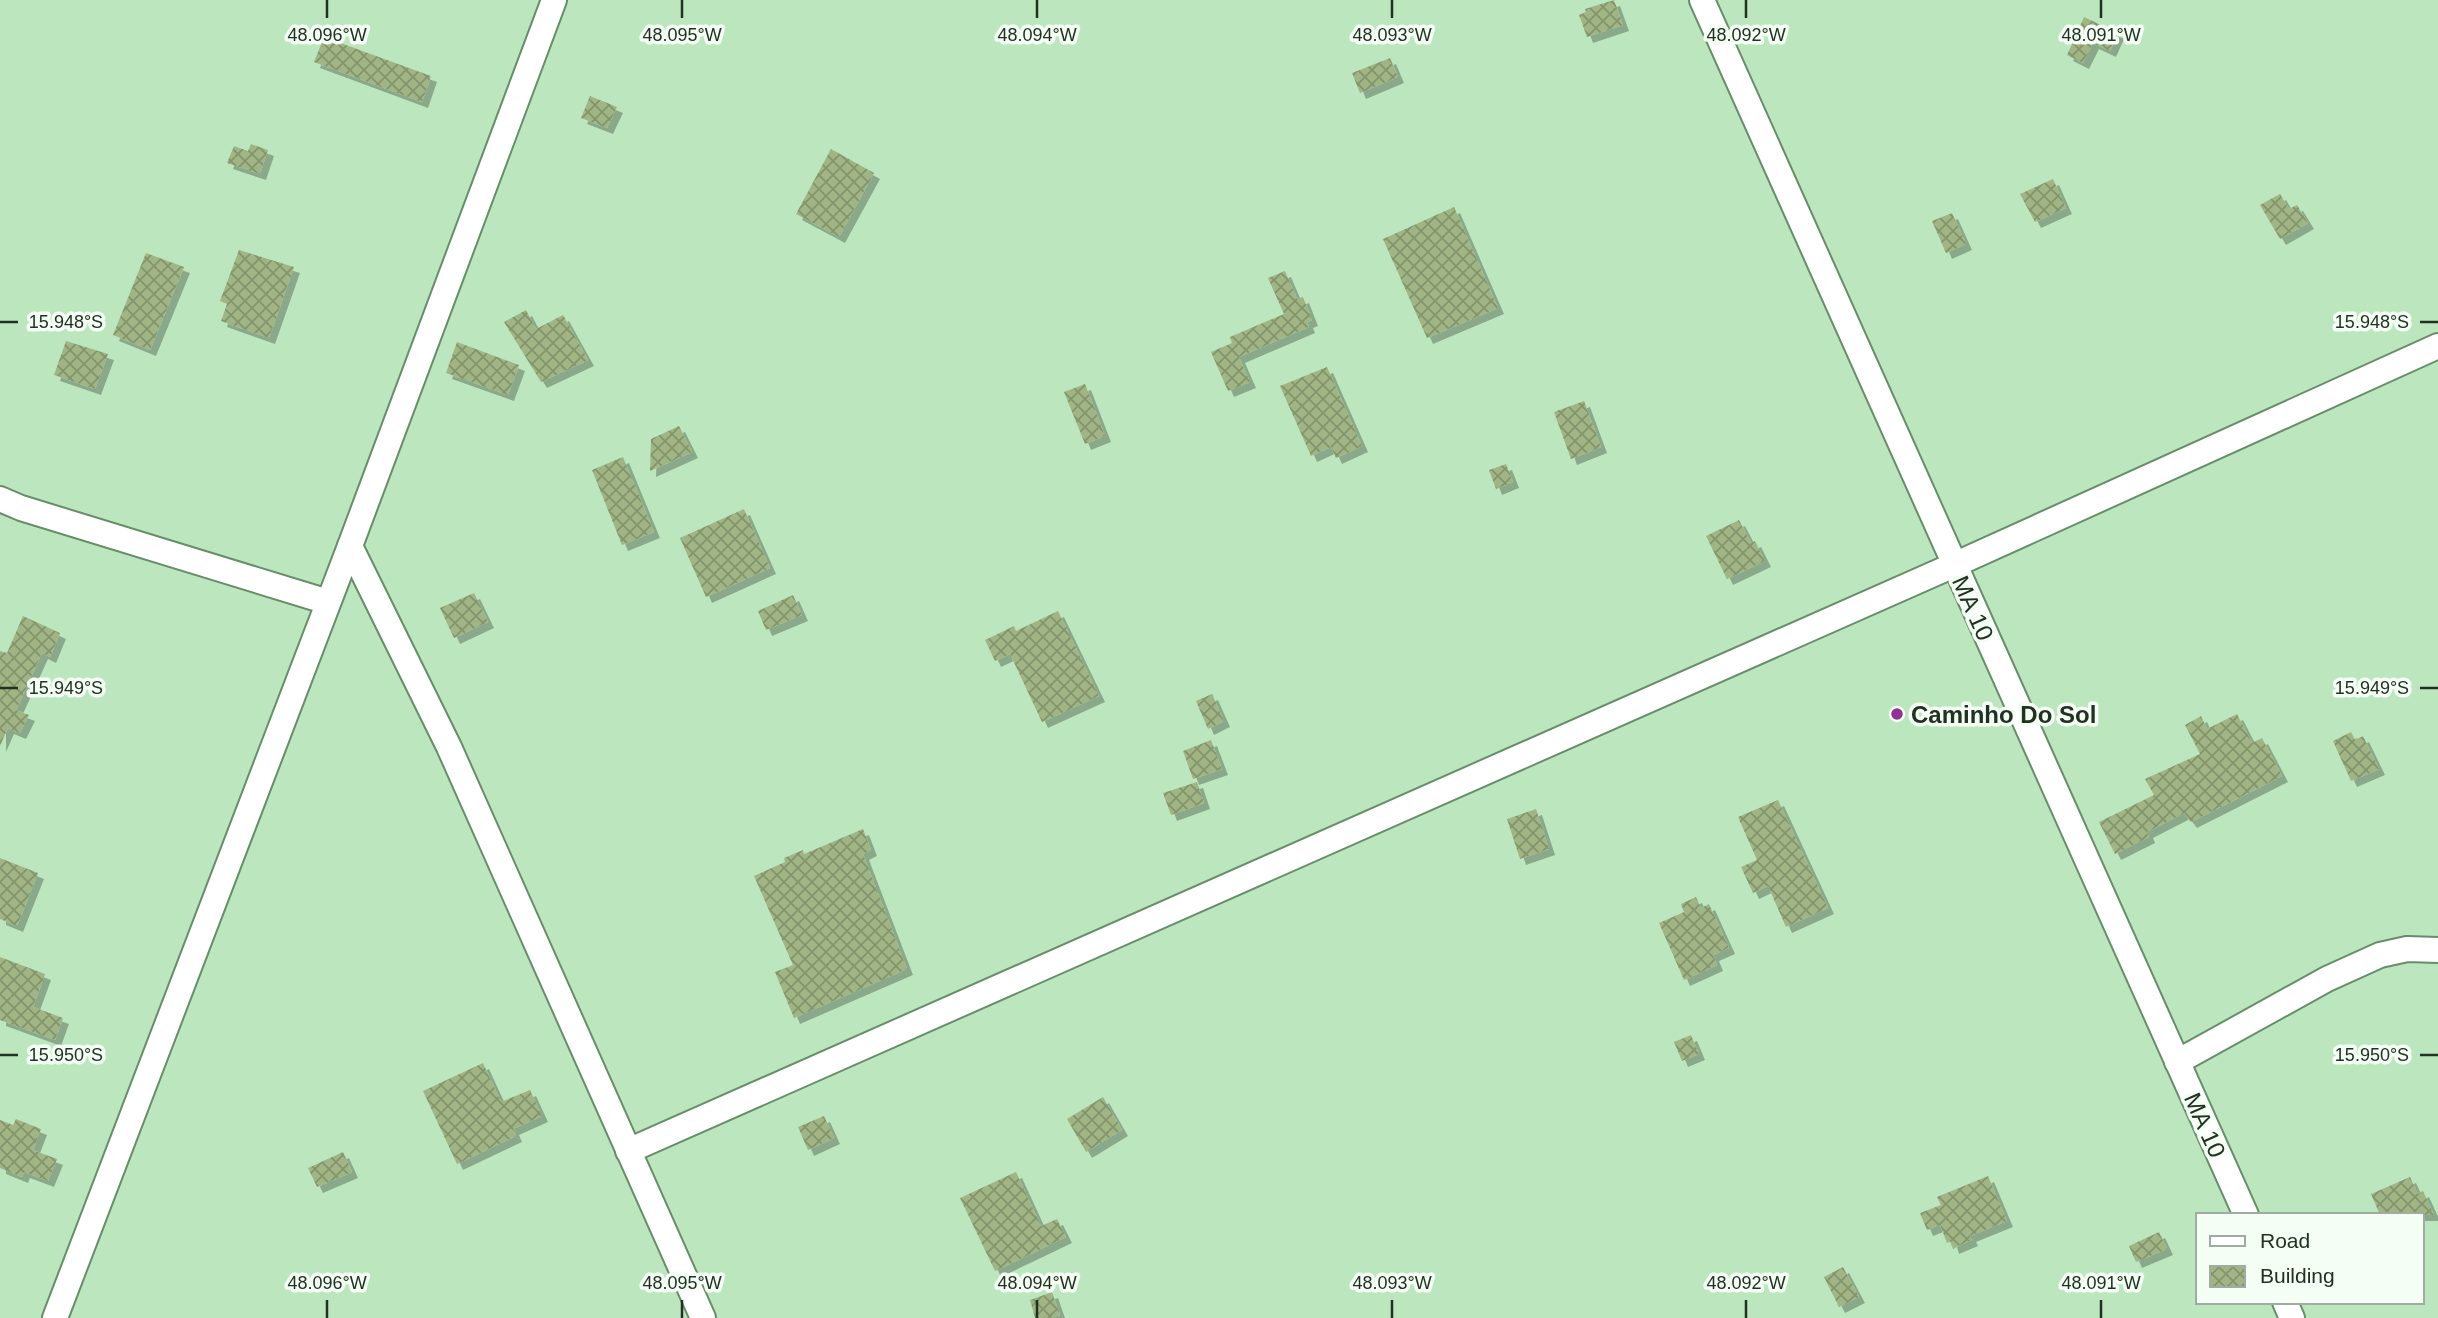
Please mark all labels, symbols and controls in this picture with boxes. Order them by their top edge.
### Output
text: 48.096°W [287,25,367,45]
text: 48.095°W [642,25,722,45]
text: 48.094°W [997,25,1077,45]
text: 48.093°W [1352,25,1432,45]
text: 48.092°W [1706,25,1786,45]
text: 48.091°W [2061,25,2141,45]
text: 15.948°S [29,312,103,332]
text: 15.948°S [2335,312,2409,332]
street label: MA 10 [1947,571,1999,645]
text: 15.949°S [29,678,103,698]
text: 15.949°S [2335,678,2409,698]
place label: Caminho Do Sol [1911,701,2096,728]
marker: Caminho Do Sol [1889,706,1905,722]
text: 15.950°S [29,1045,103,1065]
text: 15.950°S [2335,1045,2409,1065]
street label: MA 10 [2179,1088,2231,1162]
legend [2196,1213,2424,1304]
text: Road [2260,1229,2310,1252]
text: Building [2260,1264,2335,1287]
text: 48.096°W [287,1273,367,1293]
text: 48.095°W [642,1273,722,1293]
text: 48.094°W [997,1273,1077,1293]
text: 48.093°W [1352,1273,1432,1293]
text: 48.092°W [1706,1273,1786,1293]
text: 48.091°W [2061,1273,2141,1293]

